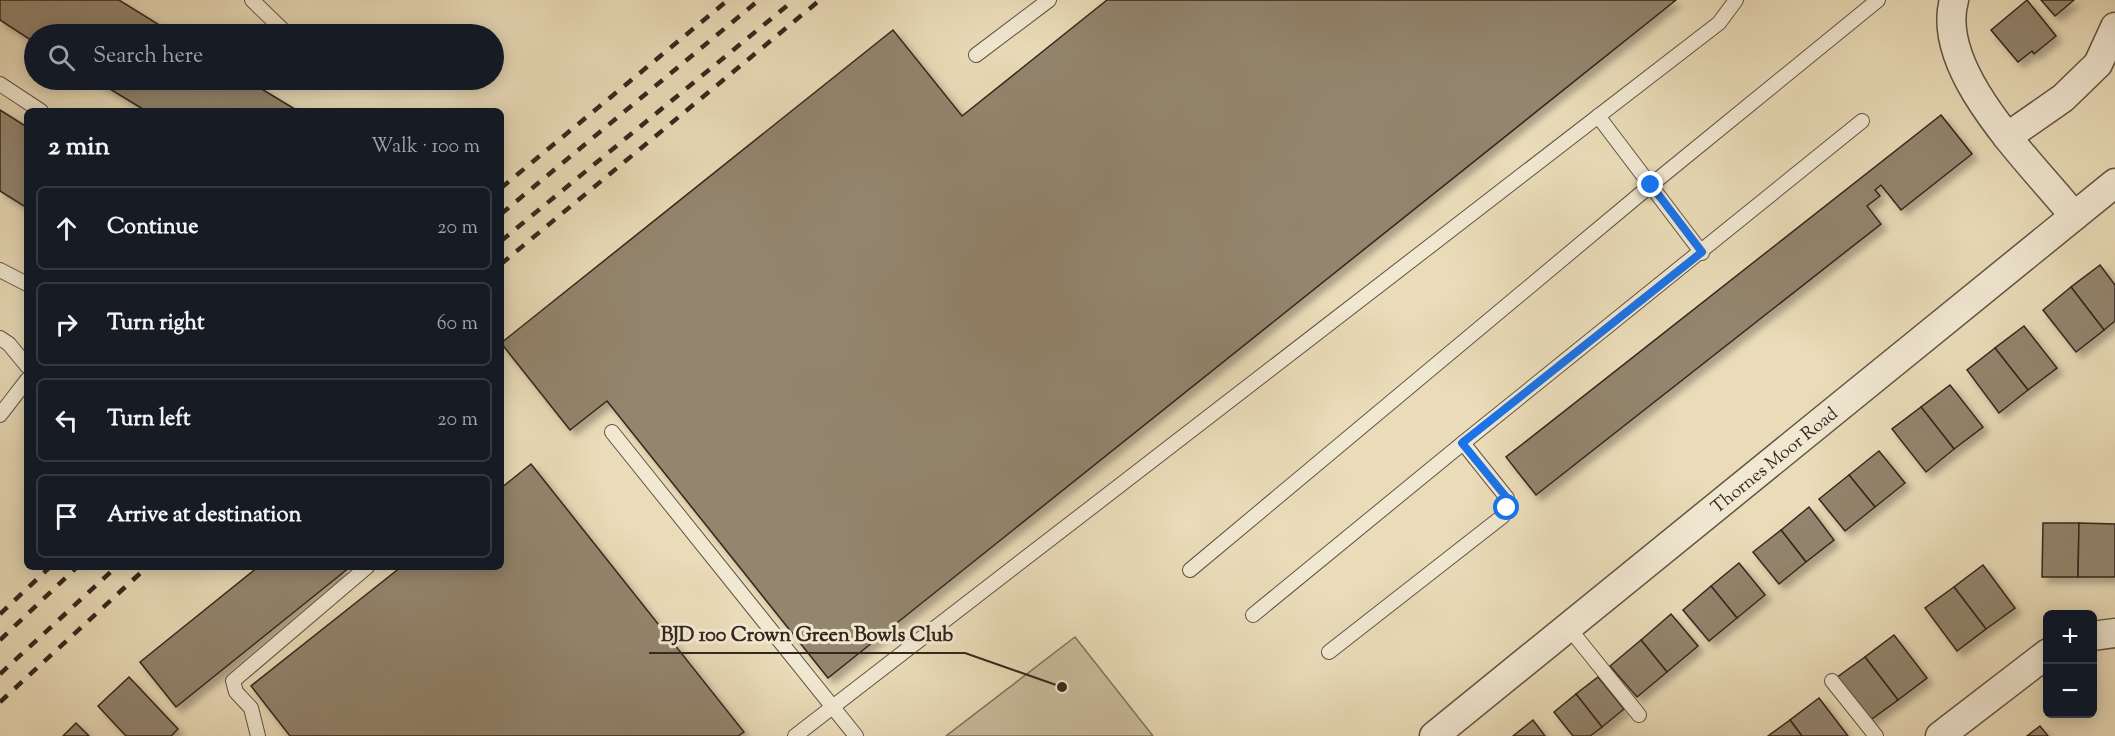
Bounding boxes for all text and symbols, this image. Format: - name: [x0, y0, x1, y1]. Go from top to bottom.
- search box: [24, 24, 504, 90]
- icon: search: [45, 41, 78, 74]
- text: Search here: [93, 41, 203, 73]
- text: 2 min: [48, 129, 110, 166]
- text: Walk · 100 m: [371, 133, 480, 162]
- route end: [1637, 171, 1663, 197]
- icon: ahead: [50, 212, 83, 245]
- text: Continue: [107, 212, 198, 244]
- text: 20 m: [437, 214, 478, 243]
- icon: right: [50, 308, 83, 341]
- text: Turn right: [107, 308, 204, 340]
- text: 60 m: [437, 310, 478, 339]
- street label: Thornes Moor Road: [1706, 402, 1844, 521]
- icon: left: [50, 404, 83, 437]
- text: Turn left: [107, 404, 190, 436]
- text: 20 m: [437, 406, 478, 435]
- route start: [1493, 494, 1519, 520]
- icon: arrive: [50, 500, 83, 533]
- text: Arrive at destination: [107, 500, 302, 532]
- map controls: [2043, 610, 2097, 718]
- button: +: [2043, 610, 2097, 664]
- callout: BJD 100 Crown Green Bowls Club: [649, 615, 965, 653]
- text: BJD 100 Crown Green Bowls Club: [661, 622, 953, 651]
- button: −: [2043, 664, 2097, 718]

